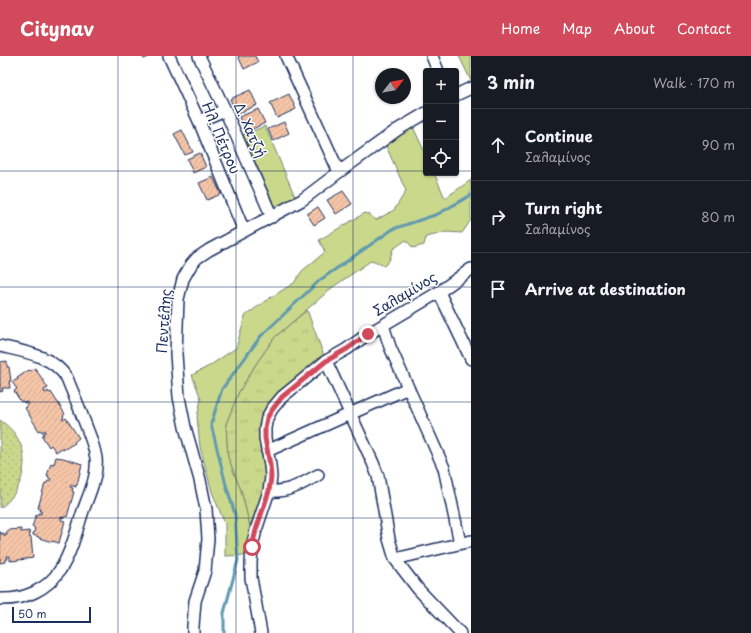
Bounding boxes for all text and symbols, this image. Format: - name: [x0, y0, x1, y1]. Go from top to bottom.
- text: Citynav: [20, 14, 94, 42]
- text: Home: [501, 18, 540, 39]
- text: Map: [562, 18, 592, 39]
- text: About: [614, 18, 655, 39]
- text: Contact: [677, 18, 731, 39]
- north arrow: [375, 68, 411, 104]
- map controls: [423, 68, 459, 176]
- button: +: [423, 68, 459, 104]
- text: 3 min: [487, 69, 535, 95]
- text: Walk · 170 m: [653, 73, 735, 92]
- street label: Ηλ. Πέτρου: [197, 99, 246, 177]
- street label: Δ. Χατζή: [229, 99, 272, 161]
- button: −: [423, 104, 459, 140]
- text: Continue: [525, 124, 593, 147]
- icon: ahead: [487, 134, 509, 156]
- text: 90 m: [702, 135, 735, 154]
- button: locate: [423, 140, 459, 176]
- text: Σαλαμίνος: [525, 147, 591, 166]
- text: Turn right: [525, 196, 602, 219]
- icon: right: [487, 206, 509, 228]
- text: 80 m: [701, 207, 735, 226]
- text: Σαλαμίνος: [525, 219, 591, 238]
- street label: Σαλαμίνος: [369, 266, 440, 321]
- text: Arrive at destination: [525, 277, 686, 300]
- icon: arrive: [487, 278, 509, 300]
- street label: Πεντέλης: [151, 288, 176, 354]
- route end: [359, 325, 377, 343]
- route start: [243, 538, 261, 556]
- scale bar: [12, 605, 91, 624]
- text: 50 m: [18, 605, 47, 622]

